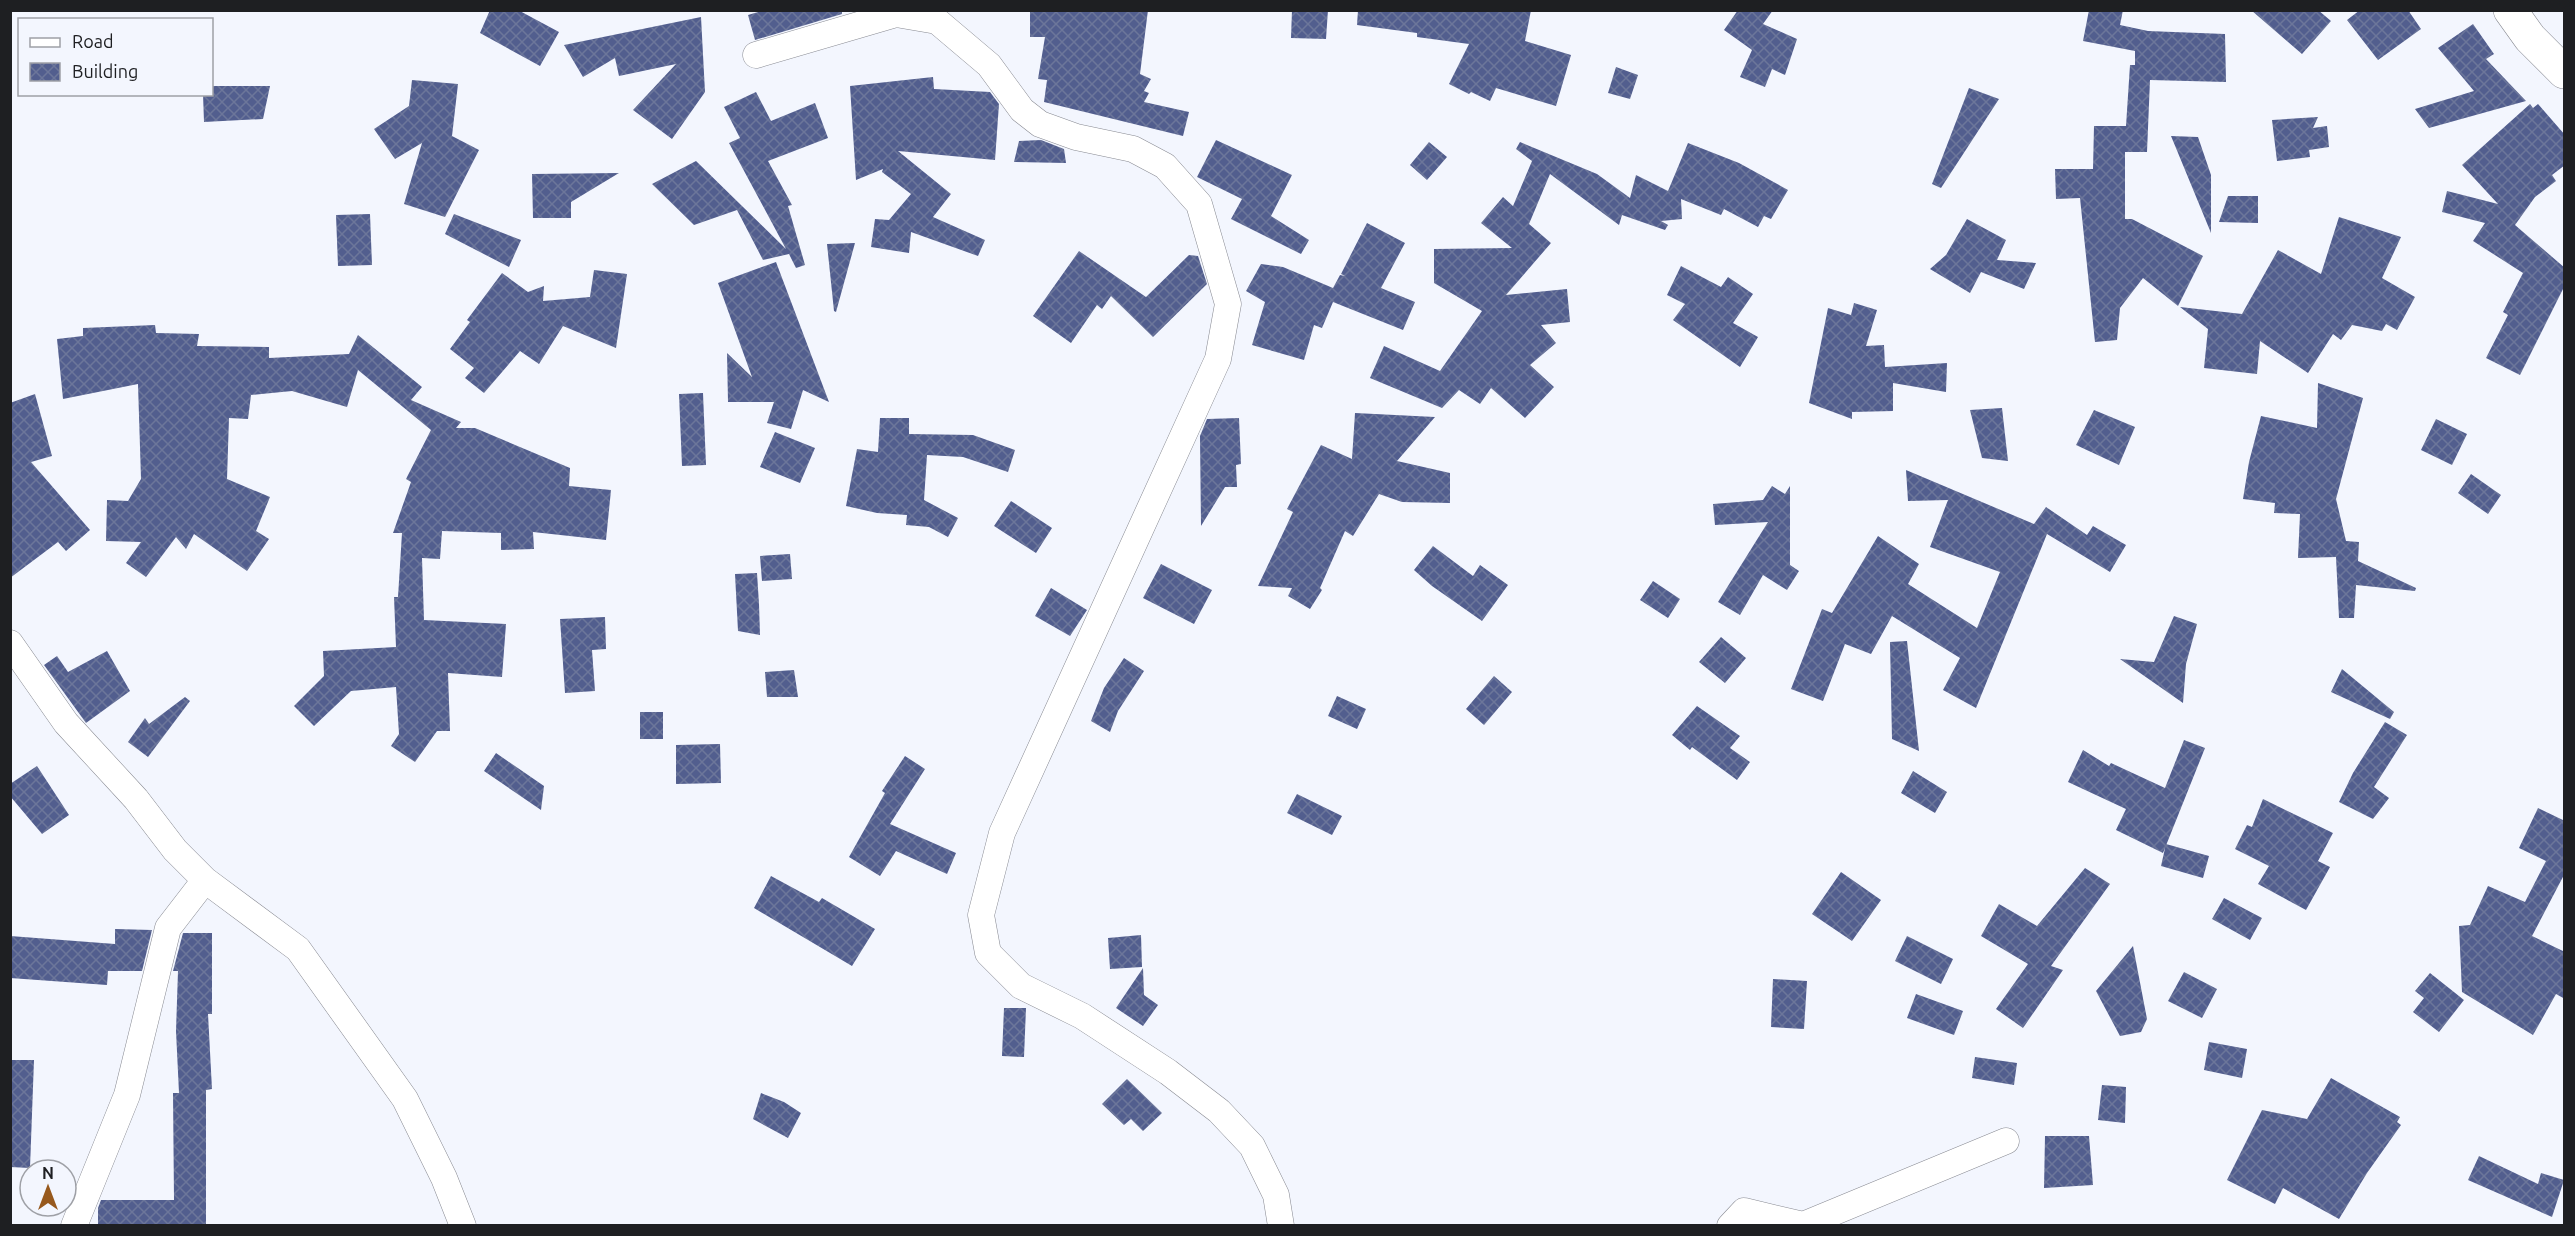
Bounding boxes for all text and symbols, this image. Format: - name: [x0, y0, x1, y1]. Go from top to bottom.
- legend: [18, 18, 213, 96]
- text: Road: [72, 31, 114, 51]
- text: Building: [72, 61, 138, 81]
- north arrow: [18, 1158, 78, 1218]
- text: N: [42, 1164, 54, 1182]

